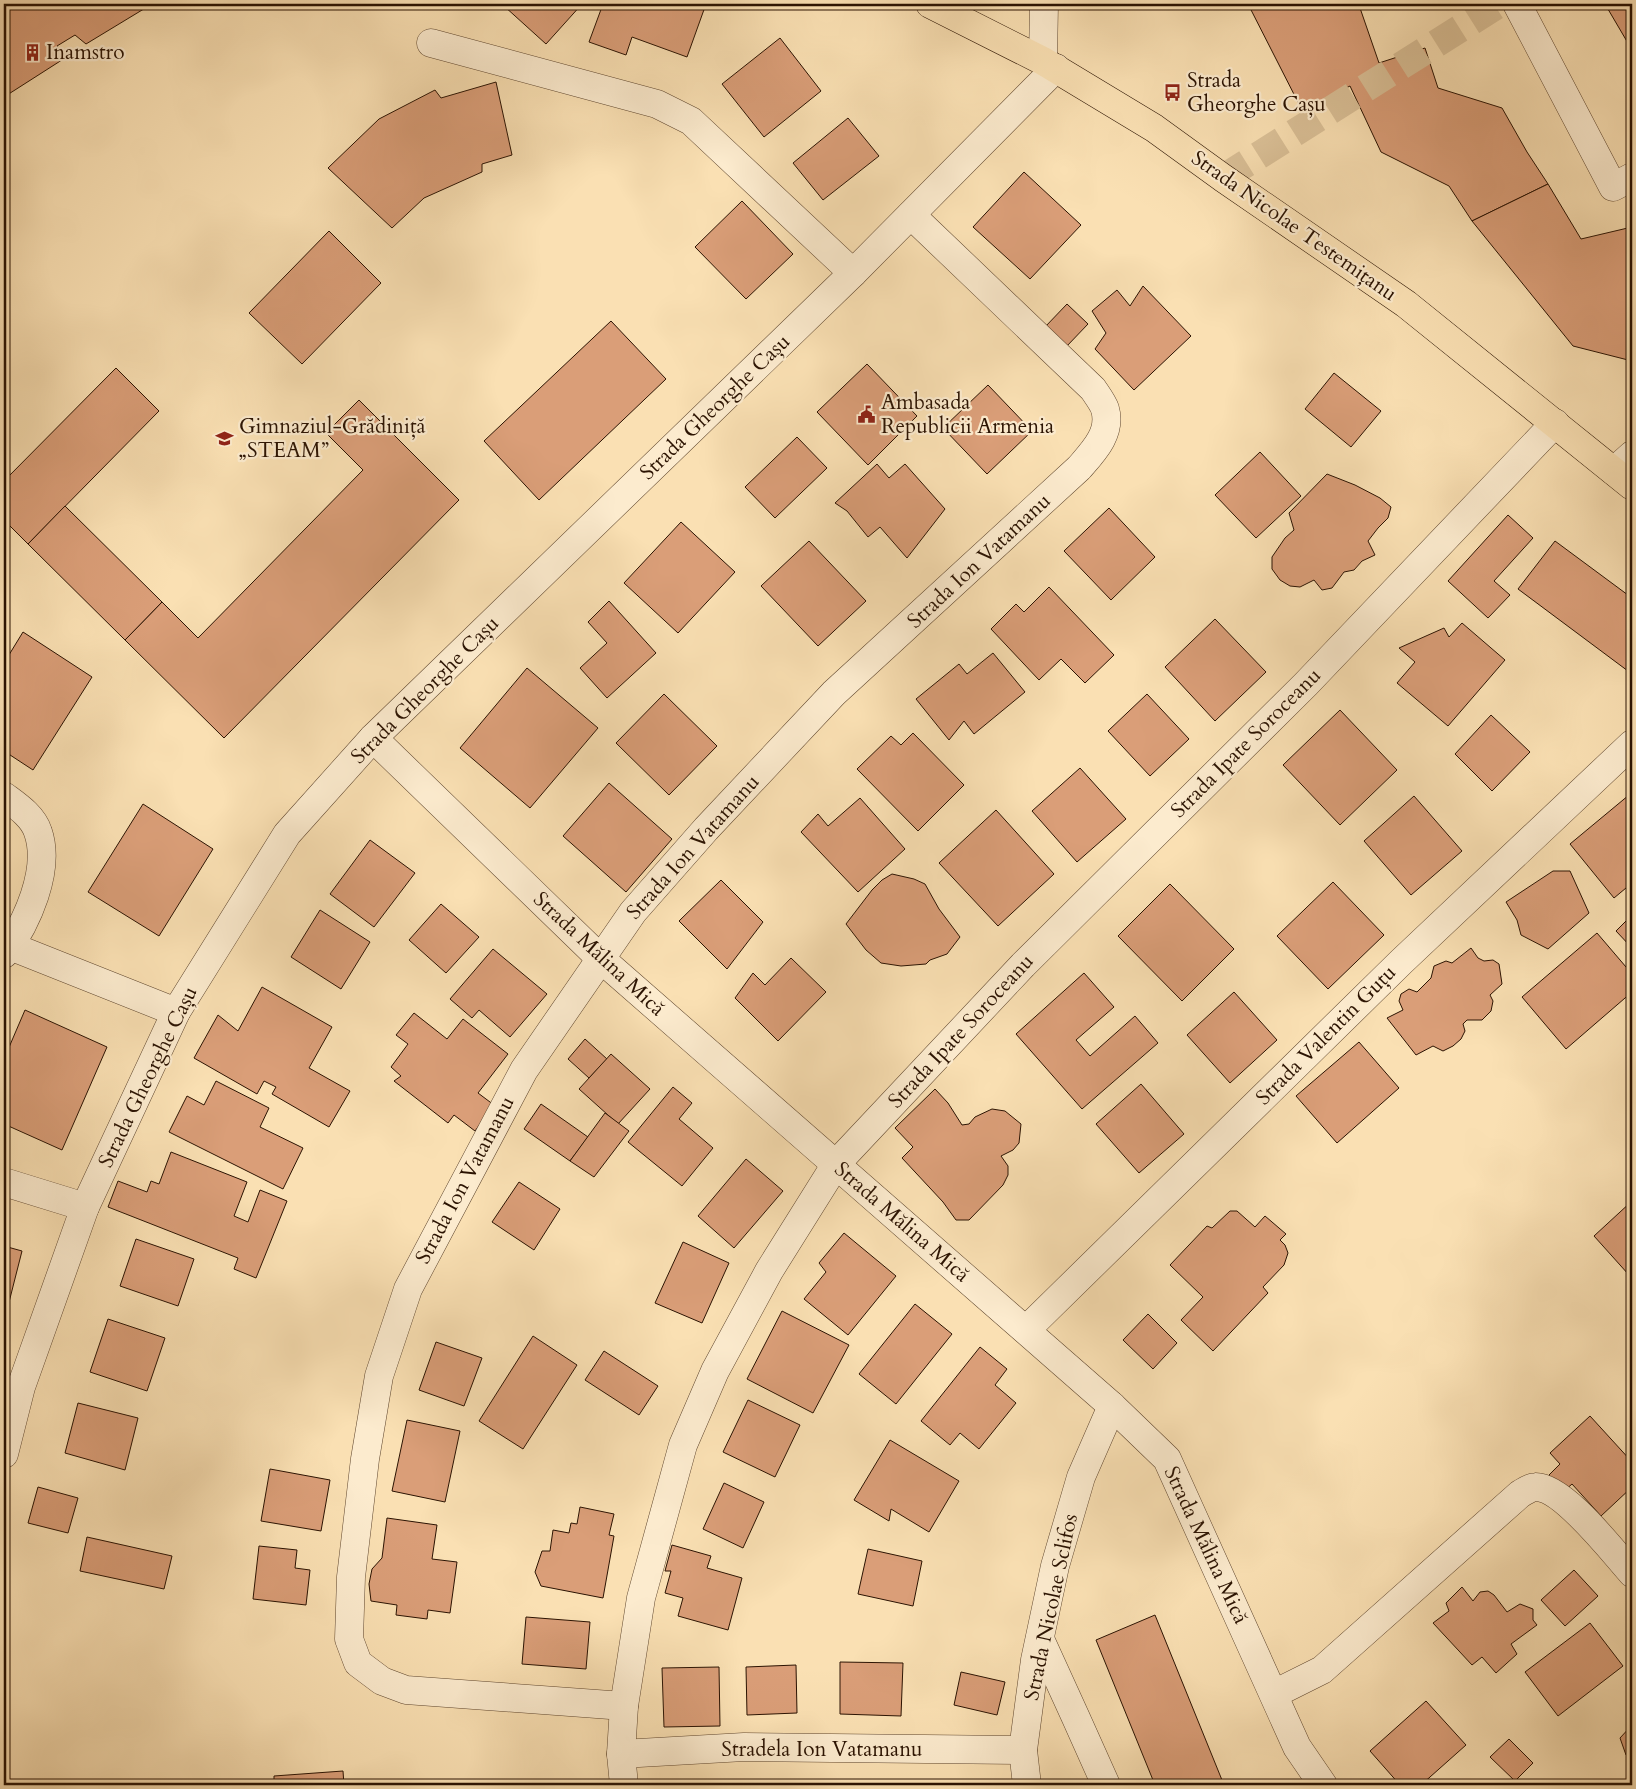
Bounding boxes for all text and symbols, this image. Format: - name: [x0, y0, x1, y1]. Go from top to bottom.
- place label: Inamstro: [46, 38, 125, 67]
- building icon: Inamstro: [22, 42, 42, 62]
- place label: Strada Gheorghe Cașu: [1187, 66, 1326, 119]
- bus stop icon: Strada Gheorghe Cașu: [1163, 82, 1183, 102]
- street label: Strada Nicolae Testemițanu: [1185, 144, 1403, 308]
- street label: Strada Gheorghe Cașu: [633, 328, 797, 486]
- place label: Ambasada Republicii Armenia: [881, 388, 1054, 441]
- public building icon: Ambasada Republicii Armenia: [857, 404, 877, 424]
- place label: Gimnaziul-Grădiniță „STEAM”: [239, 412, 426, 465]
- school or university icon: Gimnaziul-Grădiniță „STEAM”: [215, 428, 235, 448]
- street label: Strada Ion Vatamanu: [901, 487, 1057, 635]
- street label: Strada Gheorghe Cașu: [345, 610, 505, 770]
- street label: Strada Ipate Soroceanu: [1164, 661, 1328, 825]
- street label: Strada Ion Vatamanu: [620, 768, 766, 926]
- street label: Strada Mălina Mică: [527, 885, 671, 1023]
- street label: Strada Ipate Soroceanu: [882, 947, 1040, 1115]
- street label: Strada Valentin Guțu: [1249, 958, 1403, 1112]
- street label: Strada Gheorghe Cașu: [91, 981, 205, 1173]
- street label: Strada Ion Vatamanu: [408, 1091, 522, 1269]
- street label: Strada Mălina Mică: [828, 1155, 976, 1289]
- street label: Strada Mălina Mică: [1157, 1462, 1255, 1628]
- street label: Strada Nicolae Sclifos: [1017, 1511, 1085, 1703]
- street label: Stradela Ion Vatamanu: [721, 1735, 923, 1764]

